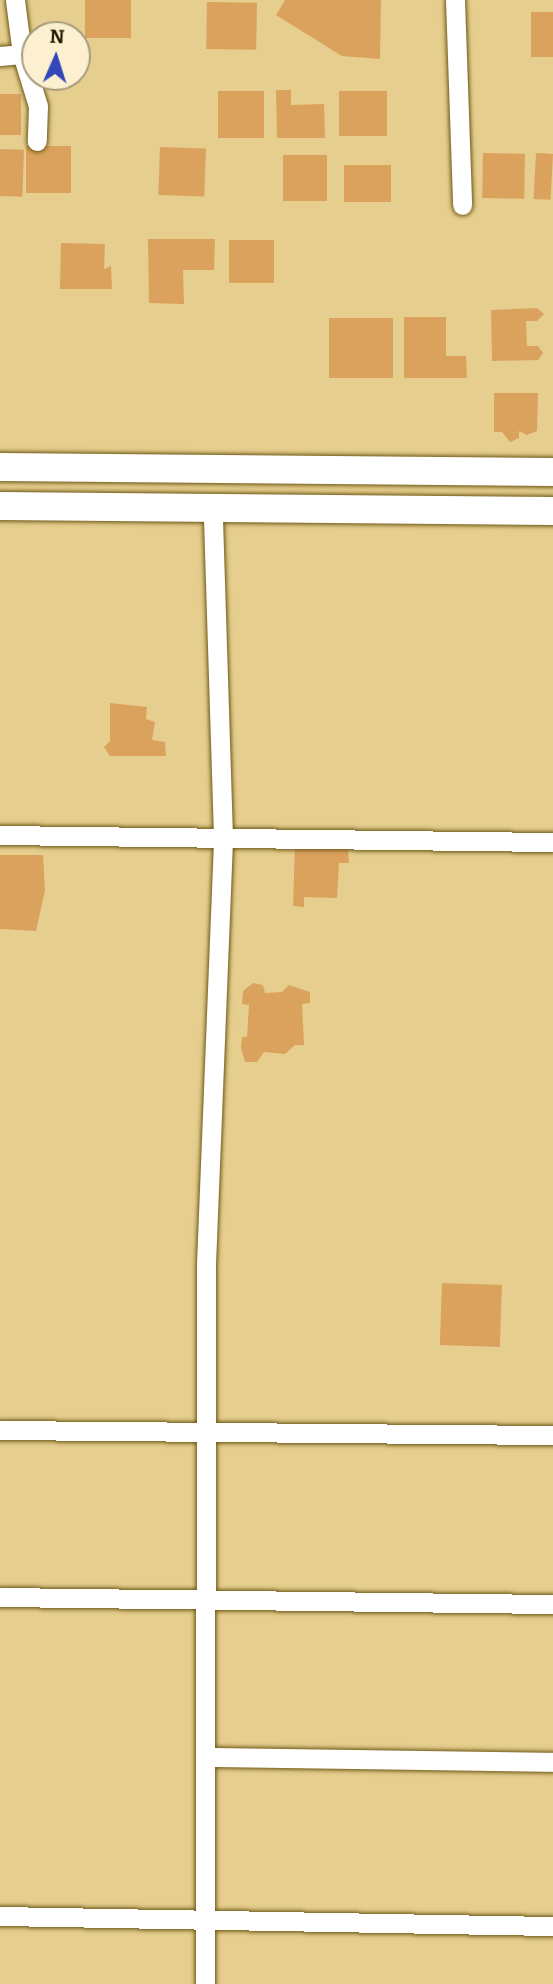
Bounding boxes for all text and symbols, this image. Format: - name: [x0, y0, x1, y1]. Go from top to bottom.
- north arrow: [21, 21, 91, 91]
- text: N: [49, 25, 65, 48]

